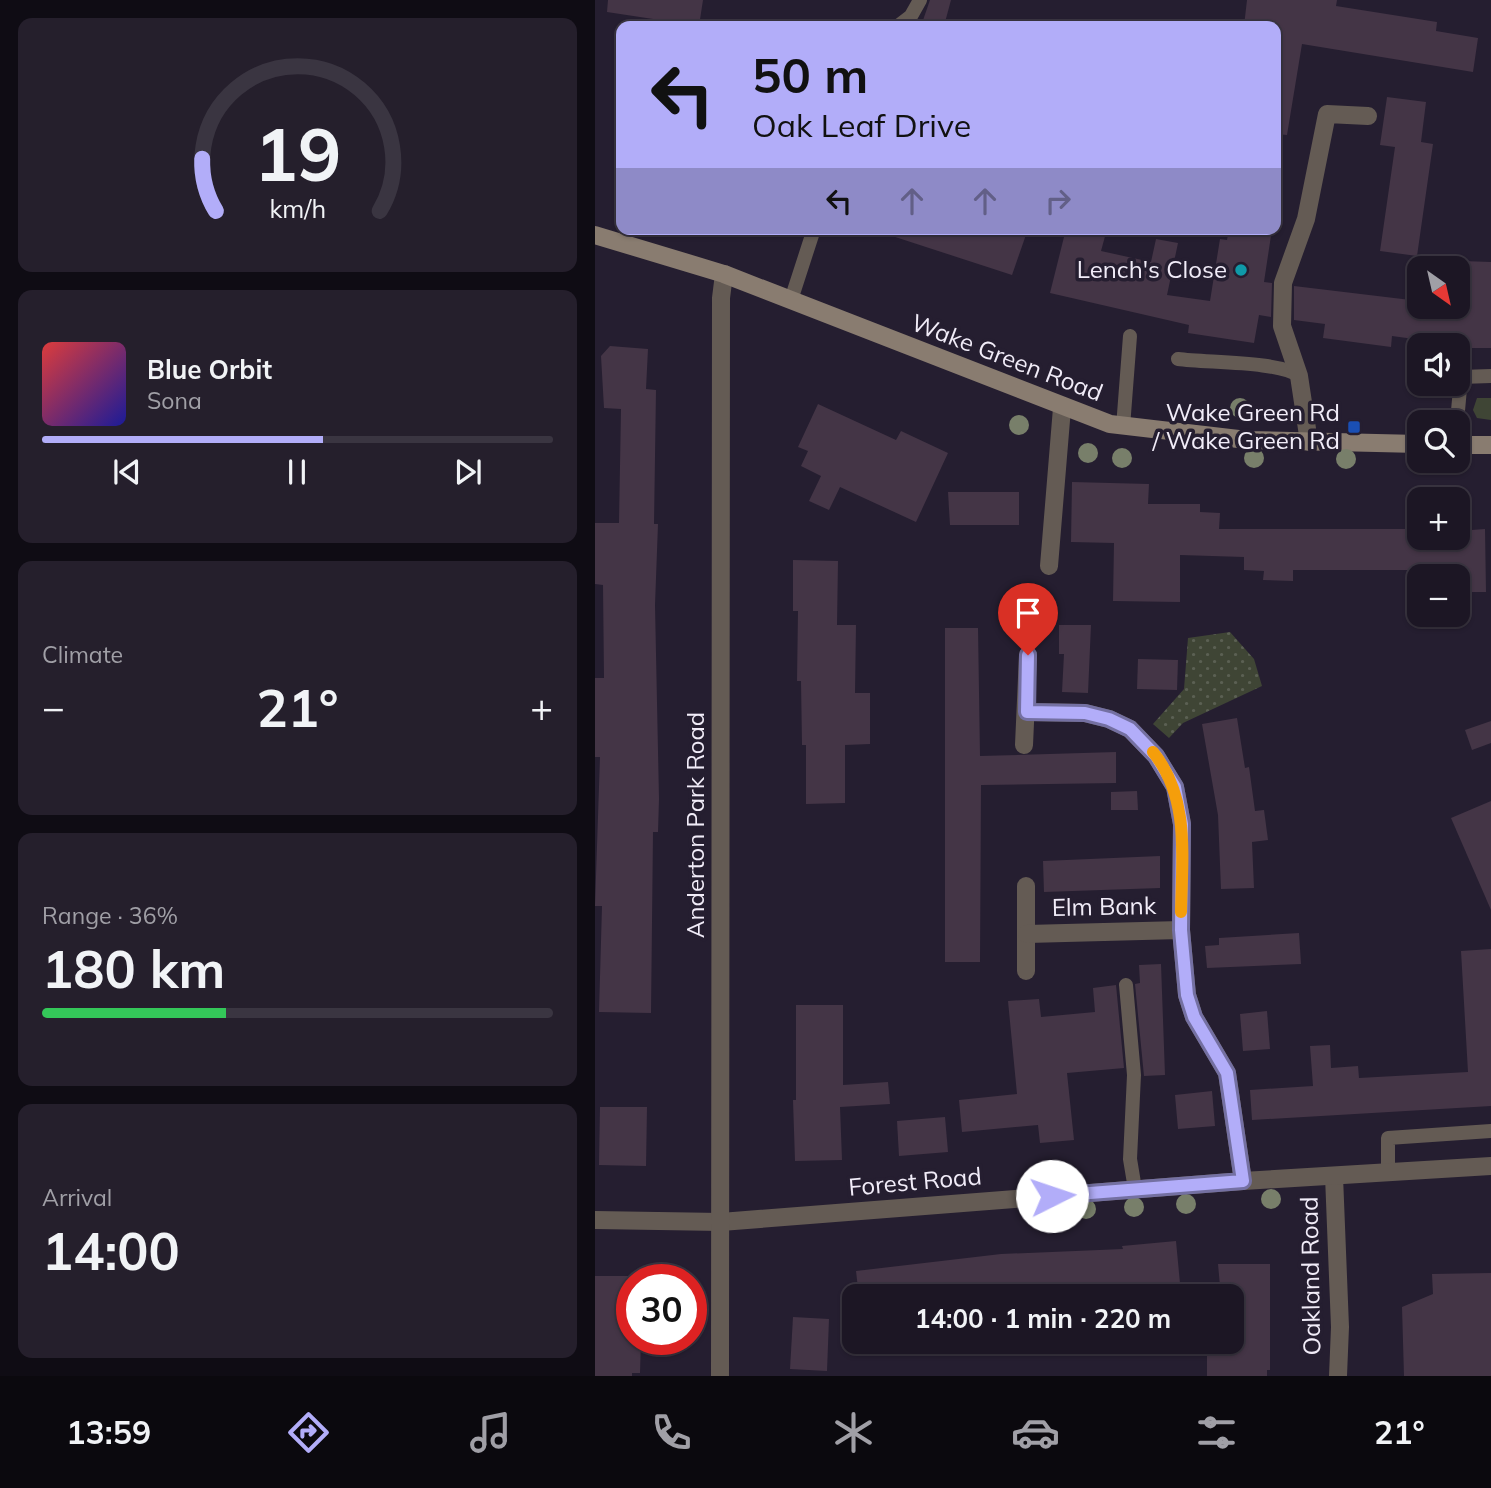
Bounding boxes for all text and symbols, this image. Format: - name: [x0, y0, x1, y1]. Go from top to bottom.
- text: 50 m: [752, 44, 868, 105]
- icon: left: [637, 49, 728, 140]
- text: Oak Leaf Drive: [752, 105, 971, 145]
- text: 19: [254, 108, 341, 199]
- icon: left: [820, 182, 858, 220]
- icon: ahead: [893, 182, 931, 220]
- icon: ahead: [966, 182, 1004, 220]
- icon: right: [1039, 182, 1077, 220]
- text: km/h: [269, 193, 326, 224]
- place label: Lench's Close: [1077, 254, 1227, 284]
- north arrow: [1407, 256, 1470, 318]
- map controls: [1407, 256, 1470, 627]
- marker: Lench's Close: [1233, 262, 1249, 278]
- street label: Wake Green Road: [907, 307, 1107, 407]
- button: sound: [1407, 333, 1470, 396]
- text: Blue Orbit: [147, 353, 272, 386]
- text: Sona: [147, 386, 202, 415]
- place label: Wake Green Rd / Wake Green Rd: [1152, 397, 1340, 455]
- button: search: [1407, 410, 1470, 473]
- marker: Wake Green Rd / Wake Green Rd: [1346, 419, 1362, 435]
- icon: previous: [108, 453, 146, 491]
- icon: pause: [278, 453, 316, 491]
- icon: next: [449, 453, 487, 491]
- button: +: [1407, 487, 1470, 550]
- button: −: [1407, 564, 1470, 627]
- pin: [998, 583, 1058, 655]
- icon: arrive: [1009, 594, 1047, 632]
- text: Climate: [42, 640, 123, 669]
- text: 21°: [256, 675, 339, 740]
- text: −: [42, 683, 65, 731]
- text: +: [530, 683, 553, 731]
- street label: Anderton Park Road: [680, 712, 710, 938]
- street label: Elm Bank: [1052, 890, 1157, 922]
- text: Range · 36%: [42, 901, 178, 930]
- text: 180 km: [42, 936, 225, 1001]
- position arrow: [1015, 1159, 1089, 1233]
- street label: Forest Road: [847, 1160, 983, 1202]
- text: Arrival: [42, 1183, 112, 1212]
- street label: Oakland Road: [1294, 1196, 1326, 1356]
- text: 14:00: [42, 1218, 180, 1283]
- speed limit sign: 30: [616, 1264, 707, 1355]
- text: 14:00 · 1 min · 220 m: [915, 1302, 1171, 1335]
- icon: directions: [284, 1408, 333, 1457]
- icon: music: [466, 1408, 515, 1457]
- icon: phone: [647, 1408, 696, 1457]
- icon: climate: [829, 1408, 878, 1457]
- icon: car: [1011, 1408, 1060, 1457]
- icon: filters: [1192, 1408, 1241, 1457]
- text: 13:59: [66, 1412, 151, 1452]
- text: 21°: [1374, 1412, 1425, 1452]

